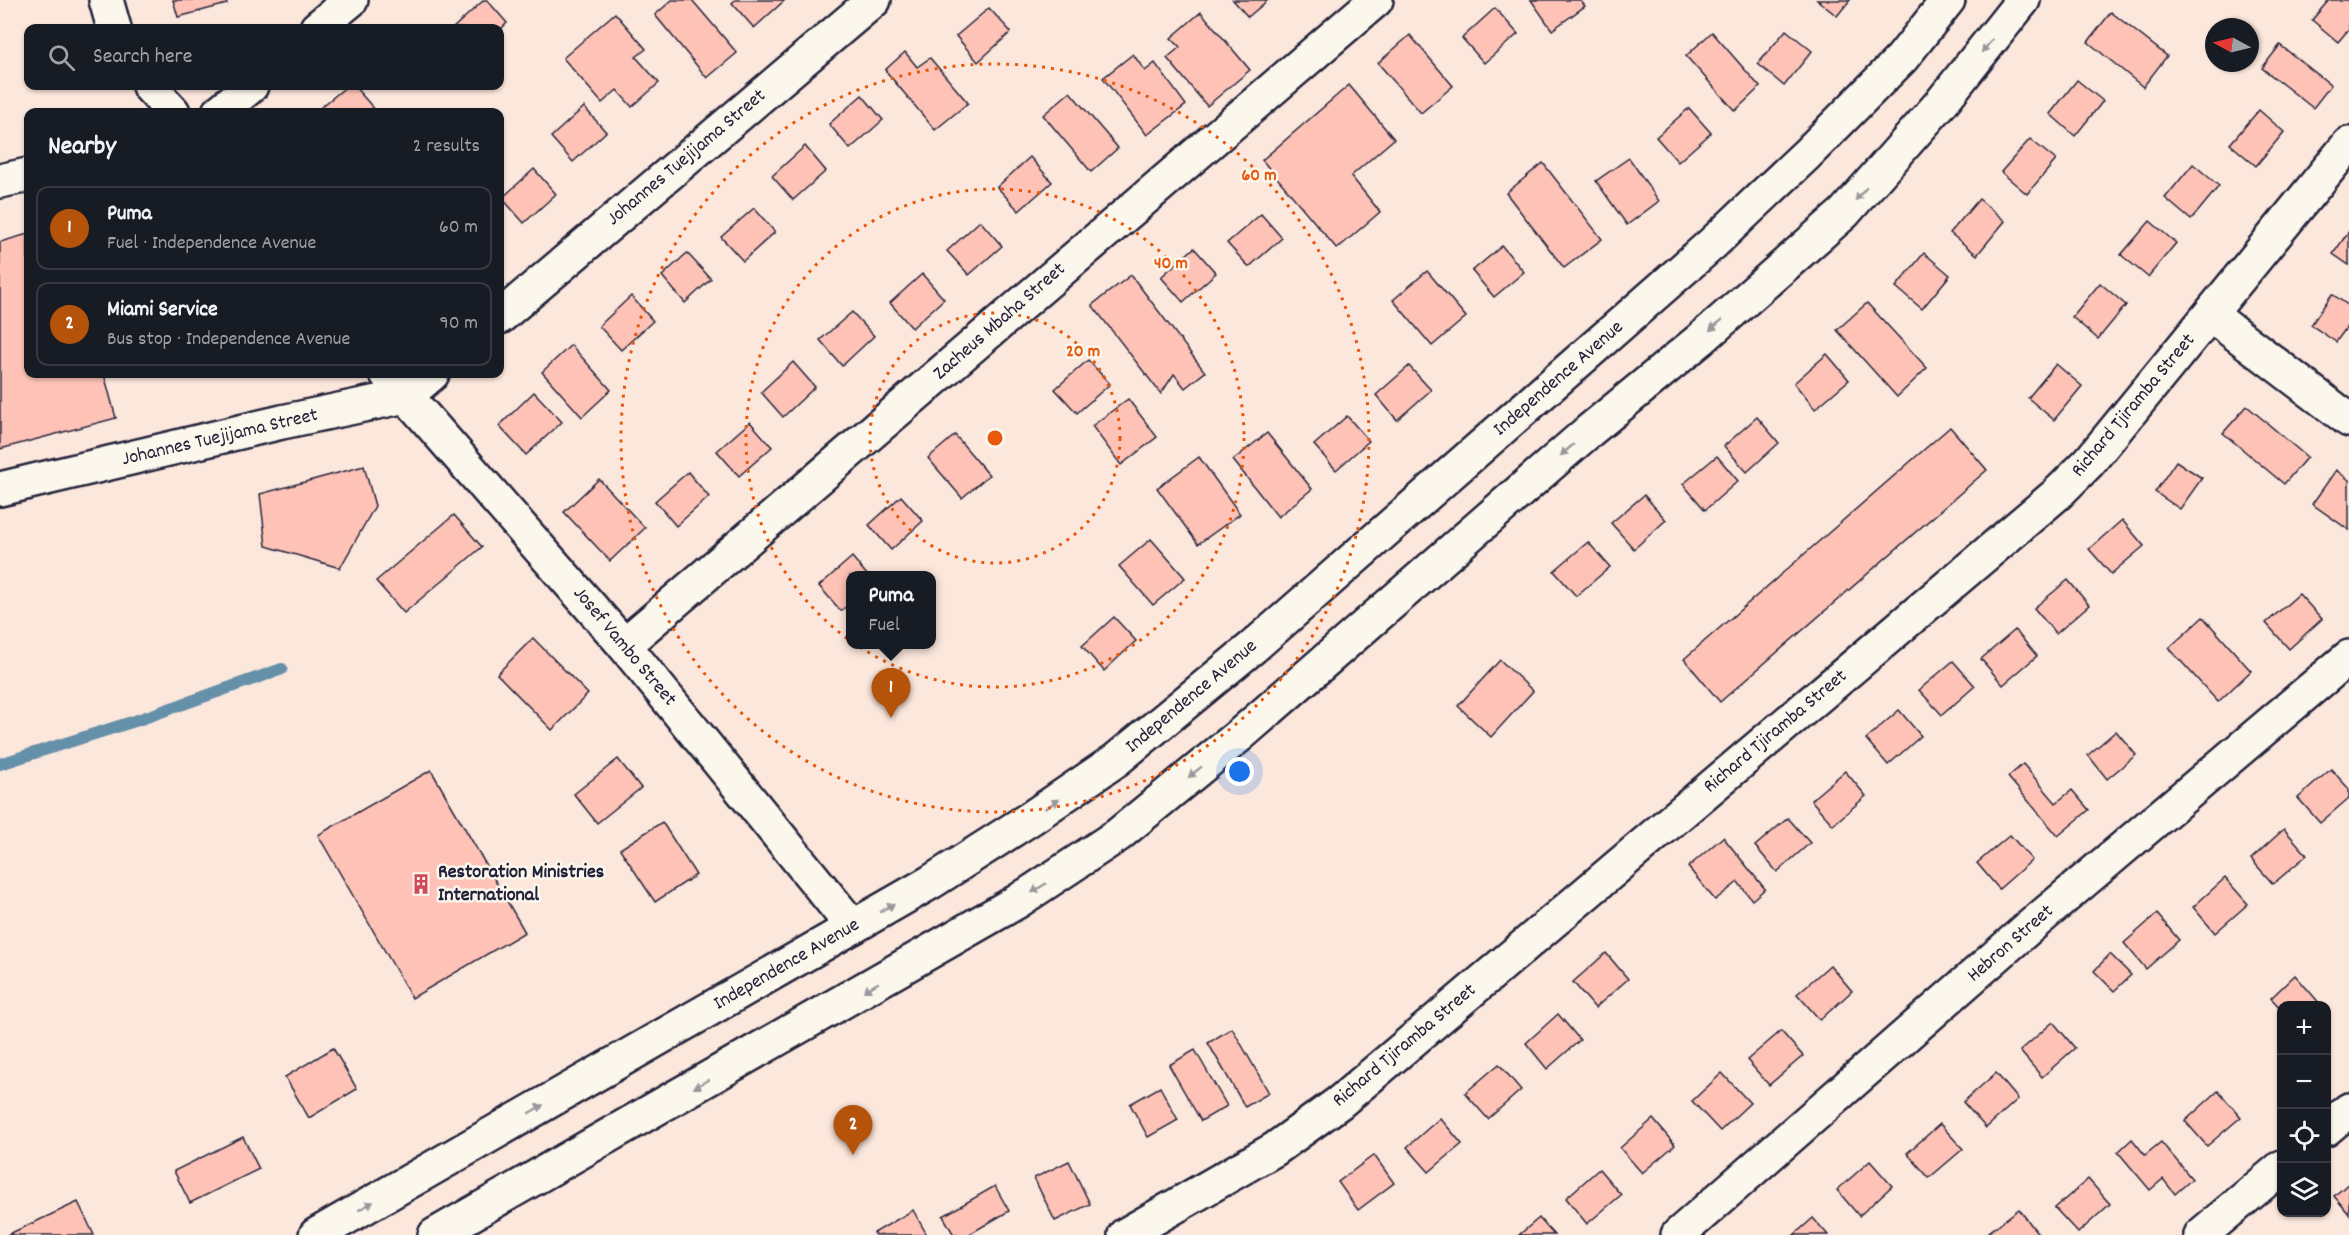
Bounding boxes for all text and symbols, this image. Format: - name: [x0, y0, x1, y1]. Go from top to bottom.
- north arrow: [2205, 18, 2259, 72]
- search box: [24, 24, 504, 90]
- one-way arrow: [1981, 38, 1993, 53]
- icon: search: [45, 41, 78, 74]
- text: Search here: [93, 42, 192, 73]
- street label: Johannes Tuejijama Street: [601, 83, 773, 233]
- text: Nearby: [48, 129, 116, 166]
- text: 2 results: [413, 133, 480, 161]
- text: 60 m: [1241, 164, 1277, 189]
- one-way arrow: [1854, 186, 1867, 202]
- text: Puma: [107, 199, 152, 230]
- text: 1: [67, 214, 72, 242]
- text: 60 m: [439, 214, 478, 242]
- text: Fuel · Independence Avenue: [107, 230, 316, 258]
- text: 40 m: [1154, 252, 1188, 277]
- street label: Zacheus Mbaha Street: [928, 257, 1072, 387]
- text: Miami Service: [107, 295, 218, 326]
- text: 2: [65, 310, 74, 338]
- text: 90 m: [440, 310, 478, 338]
- street label: Independence Avenue: [1488, 314, 1630, 444]
- one-way arrow: [1709, 318, 1724, 332]
- text: Bus stop · Independence Avenue: [107, 326, 350, 354]
- street label: Richard Tjiramba Street: [2065, 328, 2203, 484]
- text: 20 m: [1066, 340, 1100, 365]
- street label: Johannes Tuejijama Street: [119, 402, 321, 474]
- centre of rings: [985, 428, 1005, 448]
- one-way arrow: [1560, 443, 1575, 456]
- popup: [846, 571, 936, 649]
- street label: Josef Vambo Street: [566, 581, 682, 713]
- text: Puma: [869, 581, 913, 612]
- text: Fuel: [869, 612, 900, 640]
- street label: Independence Avenue: [1120, 633, 1264, 761]
- street label: Richard Tjiramba Street: [1698, 663, 1854, 801]
- pin: 1: [872, 668, 910, 718]
- your location: [1225, 757, 1254, 786]
- one-way arrow: [1187, 765, 1203, 778]
- one-way arrow: [1044, 799, 1060, 810]
- place label: Restoration Ministries International: [438, 859, 604, 910]
- building icon: Restoration Ministries International: [409, 872, 433, 896]
- one-way arrow: [1031, 882, 1047, 894]
- street label: Hebron Street: [1962, 899, 2060, 989]
- one-way arrow: [879, 902, 895, 913]
- street label: Independence Avenue: [709, 912, 865, 1018]
- street label: Richard Tjiramba Street: [1327, 977, 1483, 1115]
- one-way arrow: [862, 981, 879, 991]
- map controls: [2277, 1001, 2331, 1217]
- button: +: [2277, 1001, 2331, 1055]
- button: −: [2277, 1055, 2331, 1109]
- one-way arrow: [693, 1078, 709, 1089]
- one-way arrow: [527, 1104, 544, 1114]
- pin: 2: [834, 1106, 872, 1155]
- button: locate: [2277, 1109, 2331, 1163]
- button: layers: [2277, 1163, 2331, 1217]
- one-way arrow: [358, 1201, 375, 1211]

